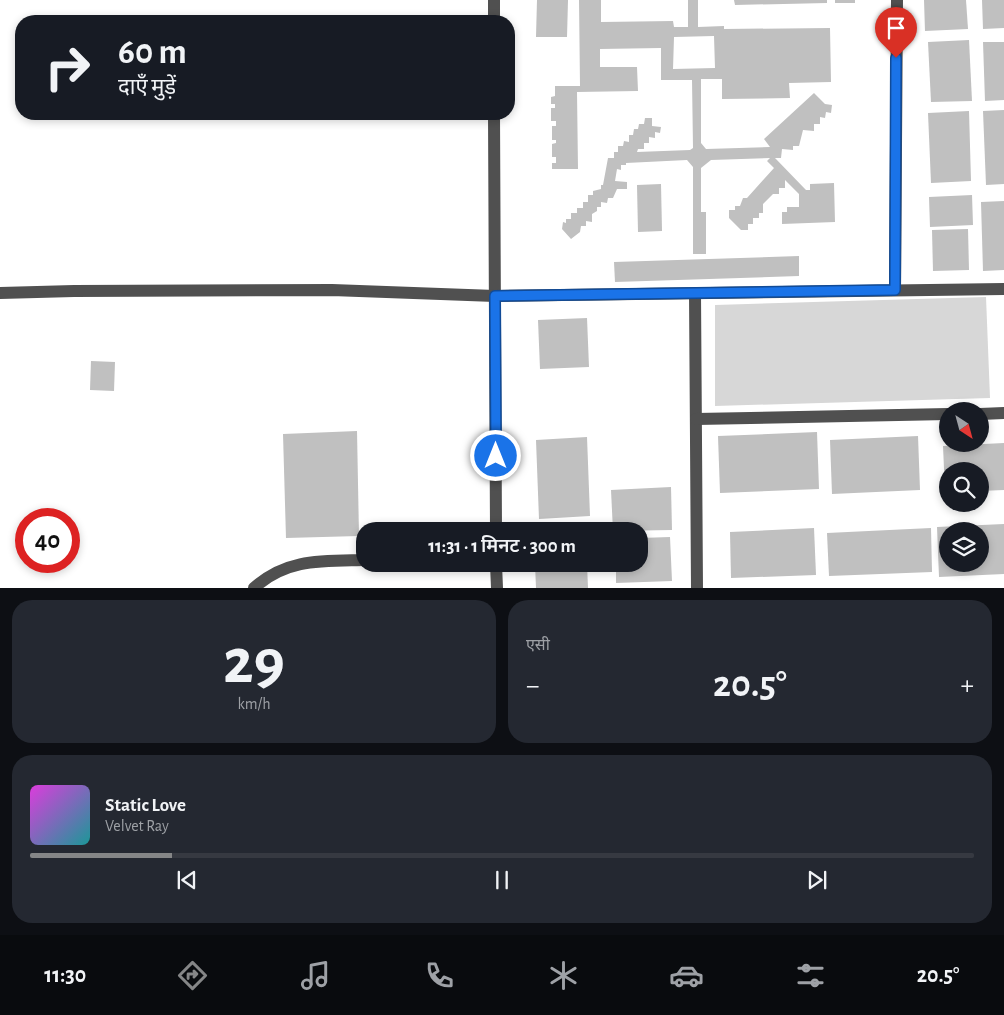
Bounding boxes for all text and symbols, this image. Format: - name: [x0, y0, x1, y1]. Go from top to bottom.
- pin: [875, 7, 917, 58]
- icon: arrive: [882, 14, 910, 42]
- icon: right: [35, 35, 100, 100]
- text: 60 m: [118, 35, 187, 70]
- text: दाएँ मुड़ें: [118, 76, 176, 98]
- north arrow: [939, 402, 989, 452]
- map controls: [939, 402, 989, 572]
- position arrow: [469, 429, 521, 481]
- button: search: [939, 462, 989, 512]
- speed limit sign: 40: [15, 508, 80, 573]
- button: layers: [939, 522, 989, 572]
- text: 11:31 · 1 मिनट · 300 m: [428, 537, 576, 556]
- text: 29: [223, 630, 285, 695]
- text: एसी: [526, 637, 550, 653]
- text: 20.5°: [713, 666, 787, 704]
- text: −: [526, 672, 539, 700]
- text: +: [961, 672, 974, 700]
- text: km/h: [237, 696, 271, 712]
- text: Static Love: [105, 796, 186, 815]
- text: Velvet Ray: [105, 818, 169, 834]
- icon: previous: [173, 866, 201, 894]
- icon: pause: [488, 866, 516, 894]
- icon: next: [803, 866, 831, 894]
- icon: directions: [175, 958, 210, 993]
- icon: music: [298, 958, 333, 993]
- icon: phone: [422, 958, 457, 993]
- icon: climate: [546, 958, 581, 993]
- icon: car: [669, 958, 704, 993]
- icon: filters: [793, 958, 828, 993]
- text: 11:30: [44, 964, 86, 986]
- text: 20.5°: [917, 964, 960, 986]

